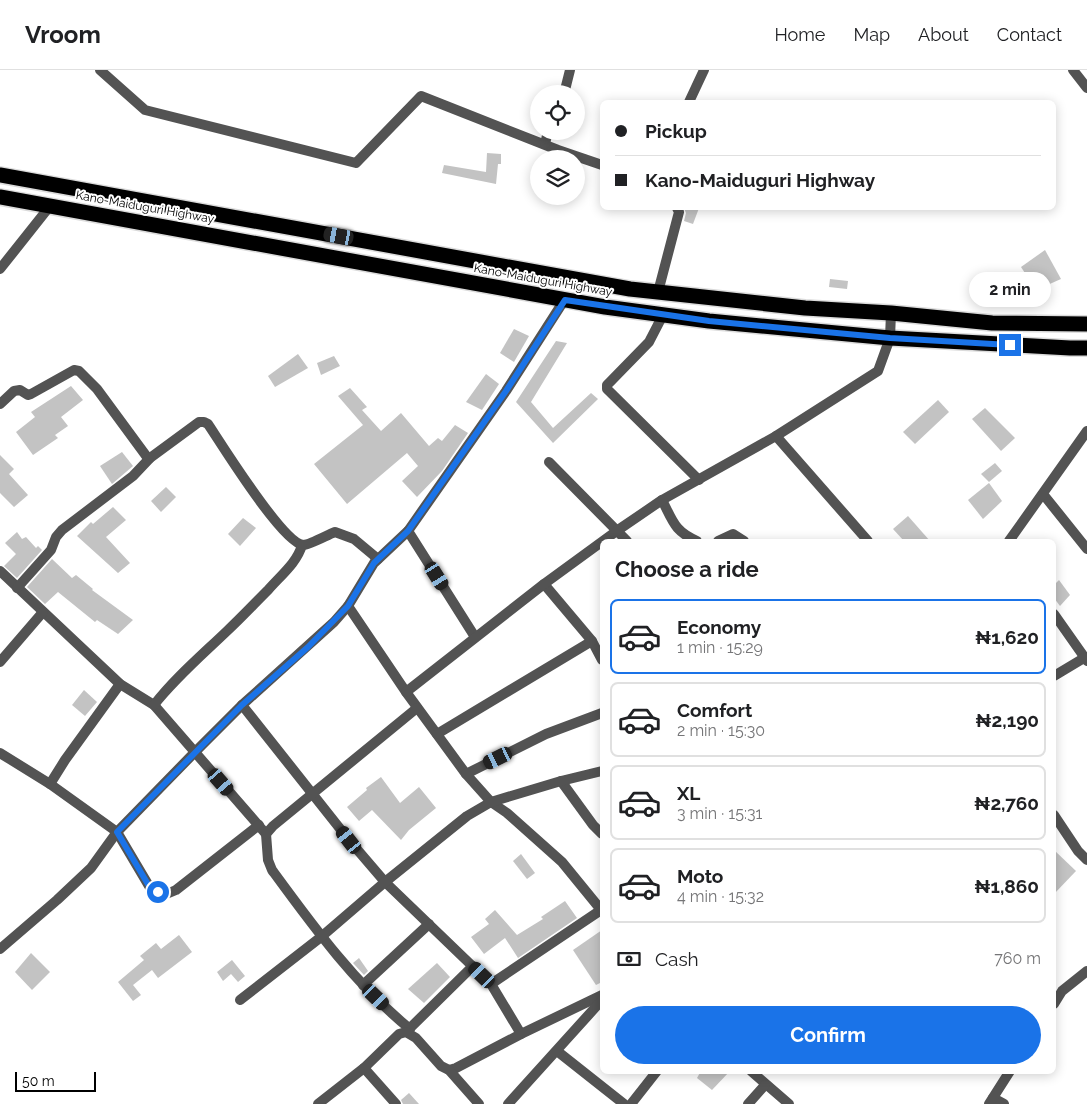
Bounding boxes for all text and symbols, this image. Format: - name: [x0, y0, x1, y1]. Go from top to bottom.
- text: Vroom: [25, 20, 101, 49]
- text: Home: [774, 24, 825, 45]
- text: Map: [853, 24, 890, 45]
- text: About: [918, 24, 969, 45]
- text: Contact: [997, 24, 1062, 45]
- map controls: [530, 85, 585, 205]
- button: locate: [530, 85, 585, 140]
- text: Pickup: [645, 120, 707, 142]
- button: layers: [530, 150, 585, 205]
- text: Kano-Maiduguri Highway: [645, 169, 875, 191]
- street label: Kano-Maiduguri Highway: [75, 188, 216, 226]
- car: [322, 226, 355, 246]
- street label: Kano-Maiduguri Highway: [473, 261, 614, 299]
- callout: 2 min: [969, 272, 1051, 308]
- text: 2 min: [989, 280, 1031, 299]
- route end: [999, 334, 1021, 356]
- text: Choose a ride: [615, 556, 759, 582]
- car: [422, 559, 451, 593]
- icon: car: [617, 614, 662, 659]
- text: Economy: [677, 616, 761, 638]
- text: ₦1,620: [975, 626, 1039, 648]
- text: 1 min · 15:29: [677, 638, 763, 657]
- icon: car: [617, 697, 662, 742]
- text: Comfort: [677, 699, 752, 721]
- text: ₦2,190: [975, 709, 1039, 731]
- text: 2 min · 15:30: [677, 721, 765, 740]
- car: [481, 745, 514, 771]
- car: [205, 766, 236, 798]
- icon: car: [617, 780, 662, 825]
- text: XL: [677, 782, 700, 804]
- text: ₦2,760: [974, 792, 1039, 814]
- text: 3 min · 15:31: [677, 804, 762, 823]
- car: [333, 824, 364, 856]
- icon: car: [617, 863, 662, 908]
- text: Moto: [677, 865, 723, 887]
- text: ₦1,860: [974, 875, 1039, 897]
- route start: [147, 881, 169, 903]
- text: 4 min · 15:32: [677, 887, 764, 906]
- icon: cash: [615, 945, 643, 973]
- text: Cash: [655, 948, 699, 970]
- text: 760 m: [994, 949, 1041, 968]
- car: [465, 959, 498, 991]
- car: [359, 981, 392, 1013]
- button: Confirm: [615, 1006, 1041, 1064]
- scale bar: [15, 1069, 96, 1092]
- text: 50 m: [22, 1073, 55, 1089]

